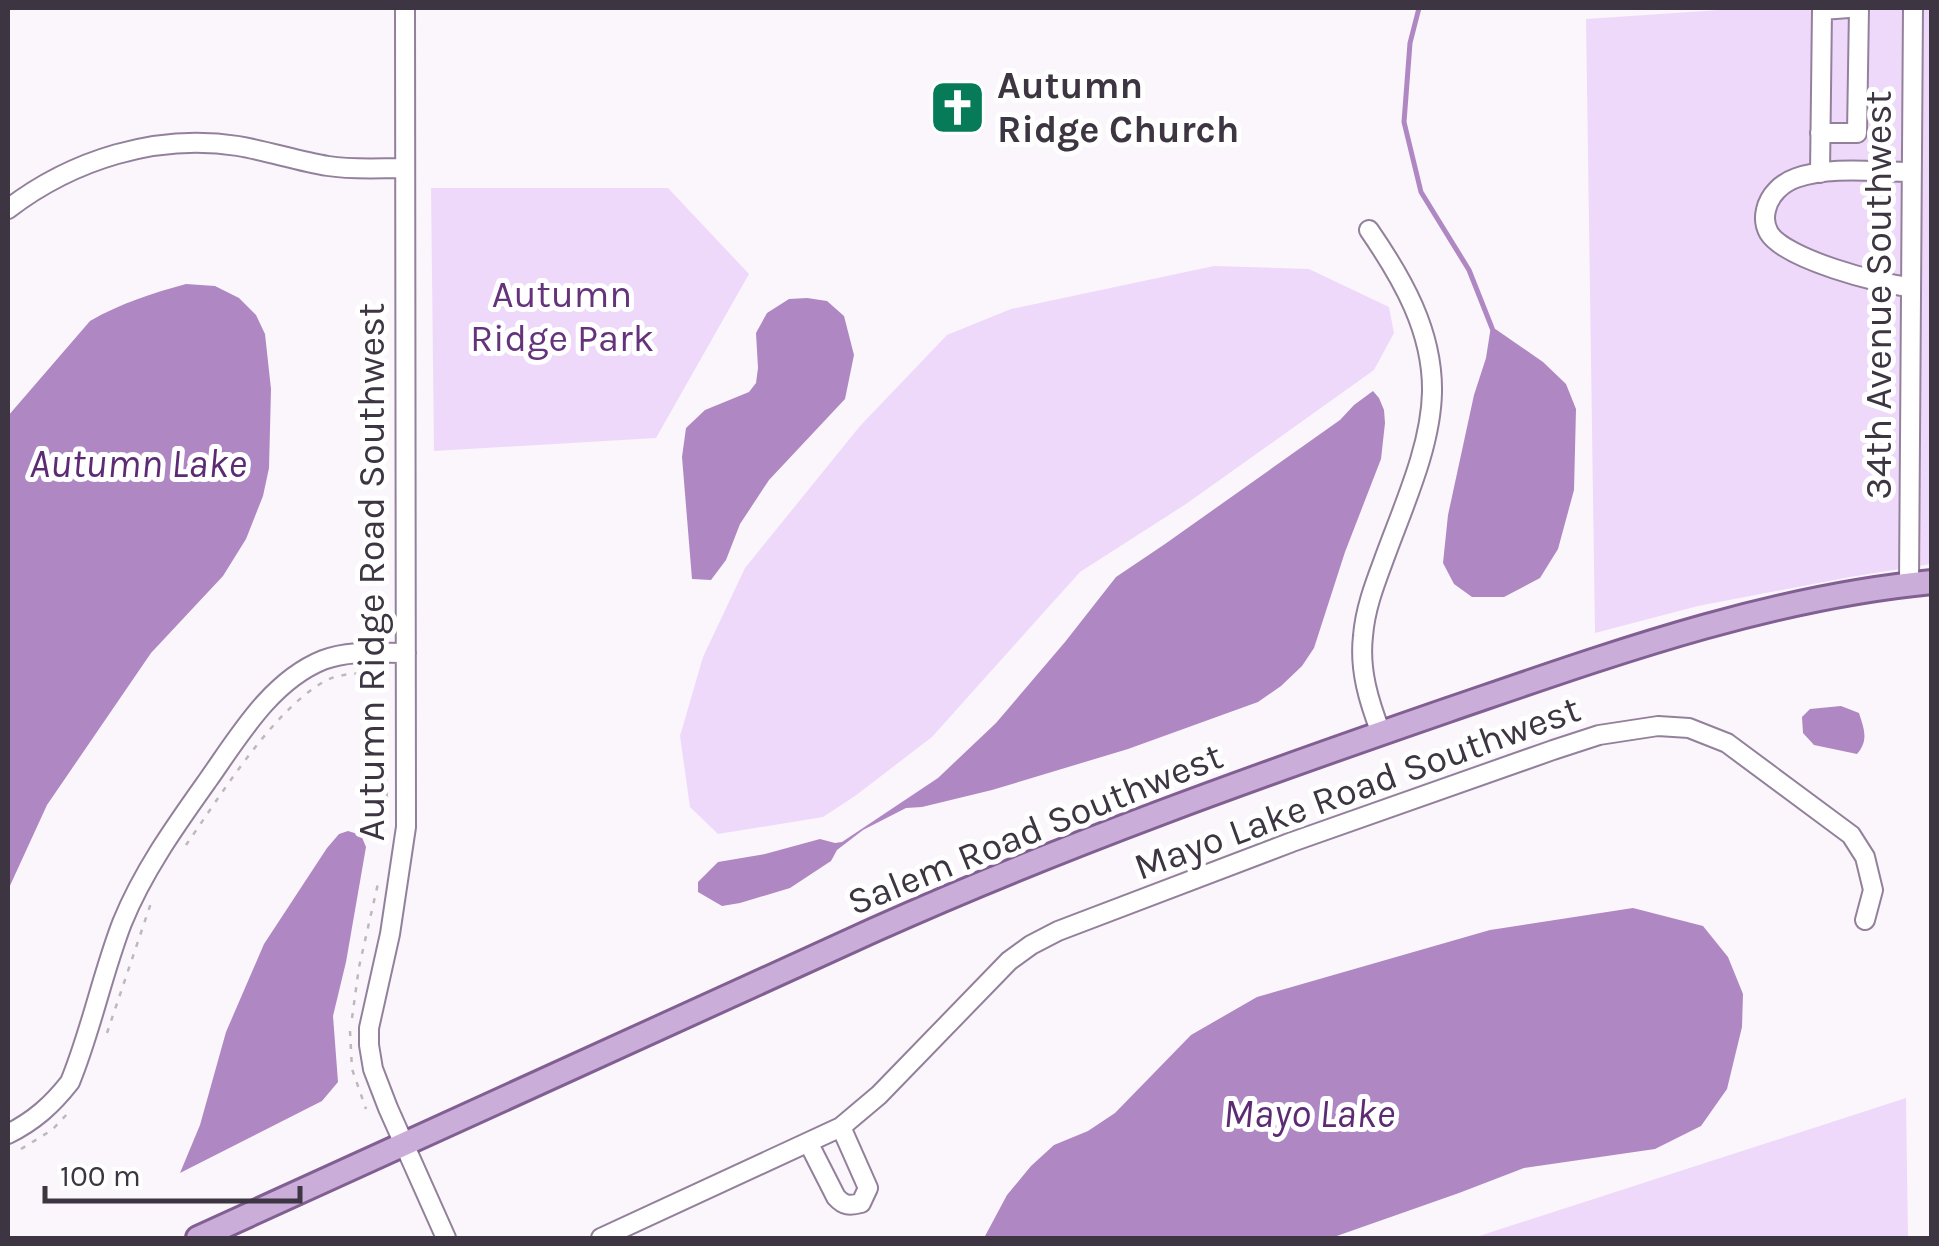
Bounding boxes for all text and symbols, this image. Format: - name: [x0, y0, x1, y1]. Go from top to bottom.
- place label: Autumn Ridge Church: [997, 63, 1239, 152]
- church icon: Autumn Ridge Church: [928, 77, 988, 137]
- street label: 34th Avenue Southwest: [1856, 90, 1901, 500]
- park label: Autumn Ridge Park: [470, 272, 654, 361]
- street label: Autumn Ridge Road Southwest: [349, 303, 394, 841]
- water label: Autumn Lake: [29, 440, 247, 487]
- street label: Mayo Lake Road Southwest: [1128, 686, 1586, 890]
- street label: Salem Road Southwest: [841, 733, 1229, 925]
- water label: Mayo Lake: [1223, 1090, 1395, 1137]
- scale bar: [45, 1141, 300, 1203]
- text: 100 m: [60, 1158, 141, 1194]

